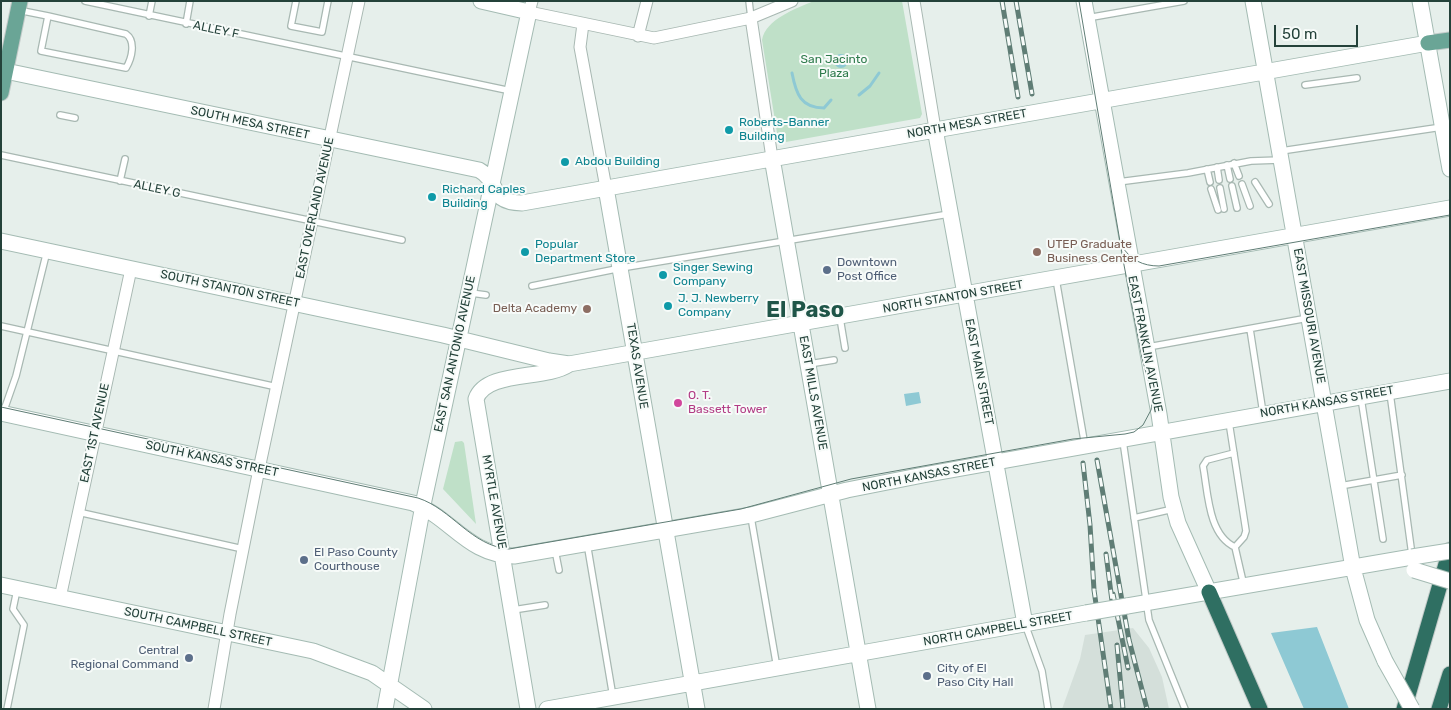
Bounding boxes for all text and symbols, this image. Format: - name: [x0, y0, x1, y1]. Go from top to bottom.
- scale bar: [1276, 15, 1360, 47]
- street label: ALLEY F: [192, 18, 240, 42]
- text: 50 m: [1282, 25, 1317, 43]
- park label: San Jacinto Plaza: [801, 53, 867, 81]
- street label: SOUTH MESA STREET: [189, 103, 311, 143]
- street label: NORTH MESA STREET: [906, 106, 1028, 142]
- place label: Roberts-Banner Building: [739, 116, 829, 144]
- marker: Roberts-Banner Building: [723, 124, 735, 136]
- street label: EAST OVERLAND AVENUE: [293, 136, 337, 280]
- place label: Abdou Building: [575, 155, 660, 169]
- marker: Abdou Building: [559, 156, 571, 168]
- street label: ALLEY G: [132, 177, 182, 201]
- place label: Richard Caples Building: [442, 183, 525, 211]
- marker: Richard Caples Building: [426, 191, 438, 203]
- place label: Popular Department Store: [535, 238, 635, 266]
- place label: UTEP Graduate Business Center: [1047, 238, 1138, 266]
- marker: Popular Department Store: [519, 246, 531, 258]
- marker: UTEP Graduate Business Center: [1031, 246, 1043, 258]
- street label: EAST MISSOURI AVENUE: [1290, 247, 1328, 385]
- place label: Downtown Post Office: [837, 256, 897, 284]
- place label: Singer Sewing Company: [673, 261, 753, 289]
- marker: Downtown Post Office: [821, 264, 833, 276]
- street label: SOUTH STANTON STREET: [159, 267, 301, 311]
- marker: Singer Sewing Company: [657, 269, 669, 281]
- street label: EAST SAN ANTONIO AVENUE: [431, 274, 479, 434]
- street label: EAST FRANKLIN AVENUE: [1125, 274, 1165, 414]
- street label: NORTH STANTON STREET: [882, 278, 1024, 316]
- place label: J. J. Newberry Company: [678, 292, 759, 320]
- district label: El Paso: [766, 298, 844, 324]
- marker: J. J. Newberry Company: [662, 300, 674, 312]
- place label: Delta Academy: [493, 302, 577, 316]
- marker: Delta Academy: [581, 303, 593, 315]
- street label: EAST MAIN STREET: [962, 317, 996, 427]
- street label: TEXAS AVENUE: [623, 322, 651, 410]
- street label: EAST MILLS AVENUE: [796, 335, 830, 451]
- street label: EAST 1ST AVENUE: [77, 382, 113, 484]
- street label: NORTH KANSAS STREET: [1259, 383, 1395, 421]
- place label: O. T. Bassett Tower: [688, 389, 767, 417]
- marker: O. T. Bassett Tower: [672, 397, 684, 409]
- street label: SOUTH KANSAS STREET: [144, 438, 280, 480]
- street label: MYRTLE AVENUE: [479, 454, 509, 550]
- street label: NORTH KANSAS STREET: [861, 455, 997, 495]
- place label: El Paso County Courthouse: [314, 546, 398, 574]
- marker: El Paso County Courthouse: [298, 554, 310, 566]
- street label: SOUTH CAMPBELL STREET: [123, 604, 273, 650]
- street label: NORTH CAMPBELL STREET: [922, 609, 1074, 649]
- place label: Central Regional Command: [71, 644, 179, 672]
- marker: Central Regional Command: [183, 652, 195, 664]
- place label: City of El Paso City Hall: [937, 662, 1013, 690]
- marker: City of El Paso City Hall: [921, 670, 933, 682]

